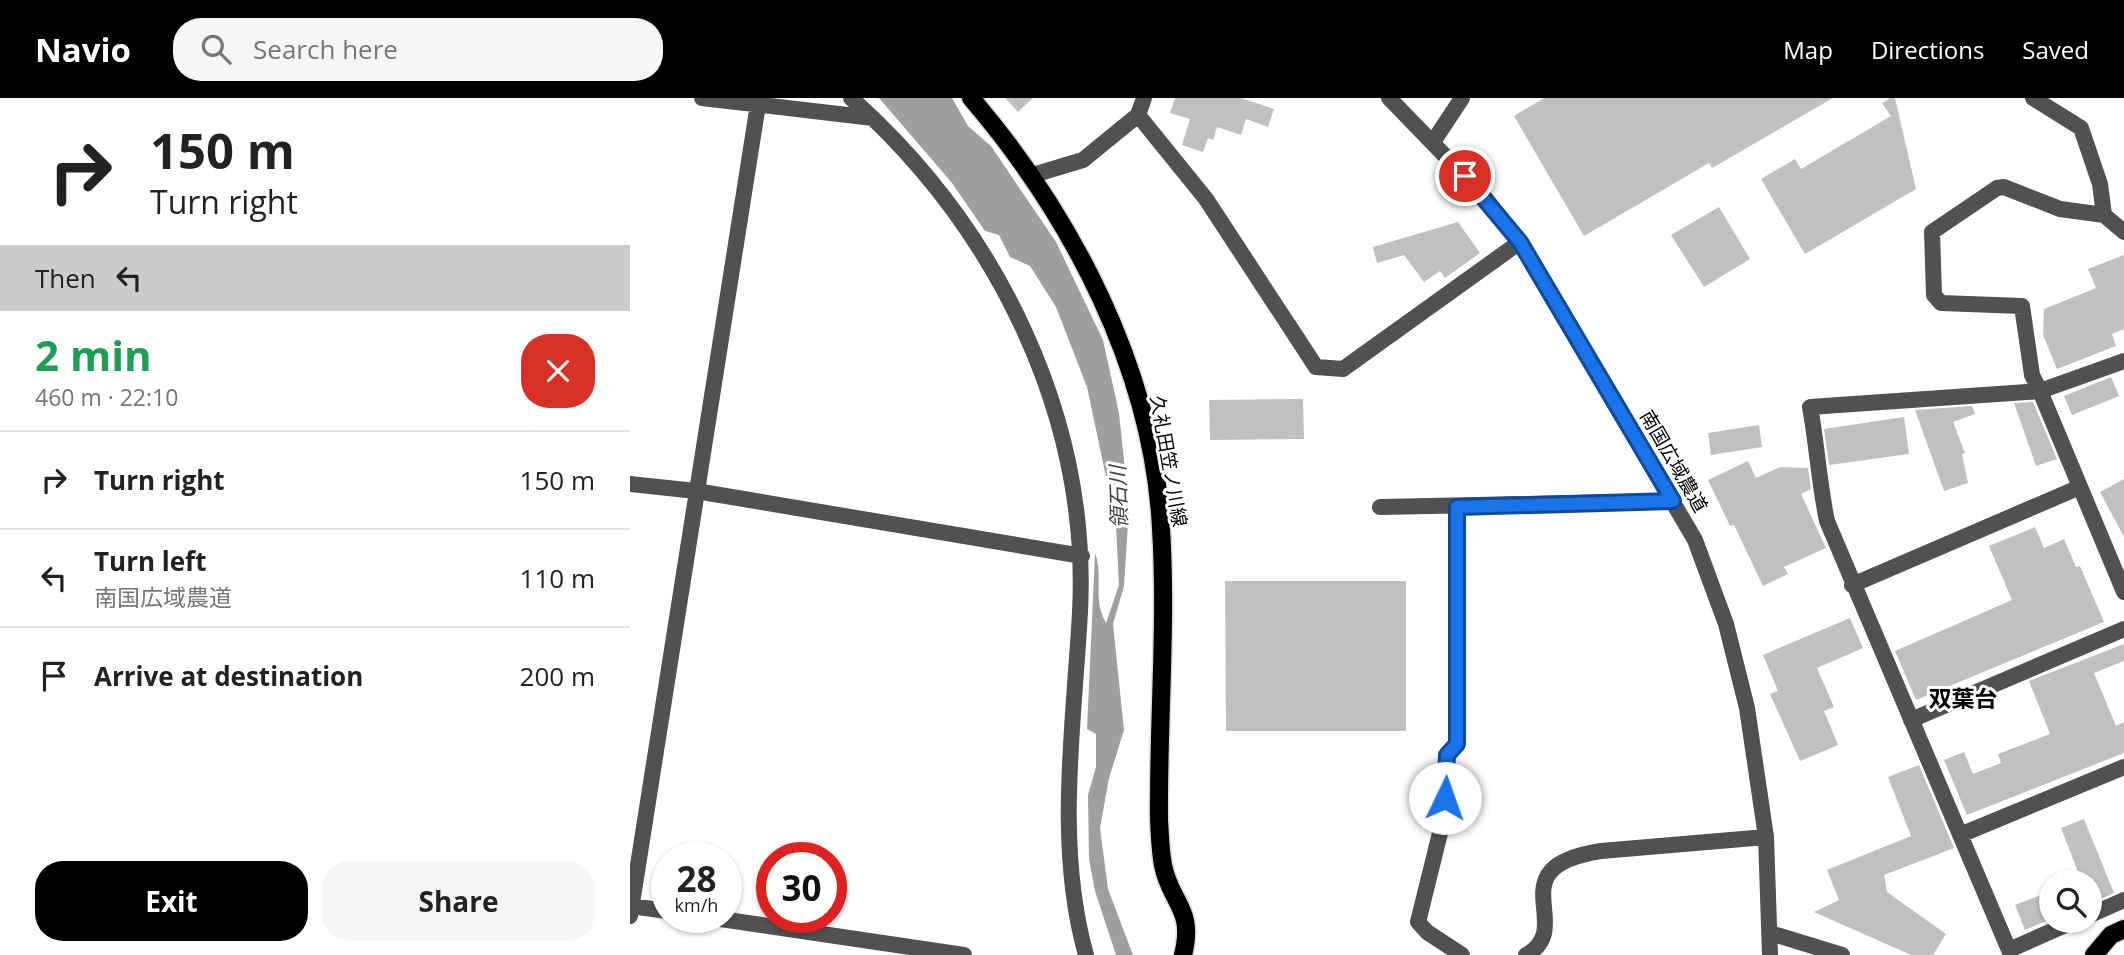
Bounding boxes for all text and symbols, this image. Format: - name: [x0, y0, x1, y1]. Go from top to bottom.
- search box: [173, 18, 663, 81]
- text: Navio: [35, 27, 131, 72]
- icon: search: [197, 30, 235, 68]
- text: Search here: [253, 31, 398, 67]
- text: Map: [1783, 33, 1833, 66]
- text: Directions: [1871, 33, 1984, 66]
- text: Saved: [2022, 33, 2089, 66]
- text: 150 m: [150, 117, 295, 183]
- icon: right: [35, 126, 126, 217]
- pin: [1435, 146, 1495, 206]
- icon: arrive: [1446, 157, 1484, 195]
- text: Turn right: [150, 180, 298, 223]
- icon: left: [110, 259, 148, 297]
- text: Then: [35, 260, 96, 296]
- text: 2 min: [35, 326, 152, 383]
- button: close: [521, 334, 595, 408]
- text: 460 m · 22:10: [35, 381, 178, 413]
- street label: 久礼田笠ノ川線: [1145, 393, 1193, 529]
- street label: 南国広域農道: [1634, 405, 1714, 517]
- icon: right: [35, 461, 73, 499]
- text: Turn right: [94, 462, 225, 498]
- text: 150 m: [520, 462, 595, 498]
- water label: 領石川: [1103, 463, 1133, 529]
- text: Turn left: [94, 543, 206, 579]
- icon: left: [35, 559, 73, 597]
- text: 110 m: [520, 560, 595, 596]
- text: 南国広域農道: [94, 581, 232, 613]
- icon: arrive: [35, 657, 73, 695]
- text: Arrive at destination: [94, 658, 363, 694]
- text: 200 m: [520, 658, 595, 694]
- district label: 双葉台: [1929, 682, 1998, 714]
- position arrow: [1408, 761, 1482, 835]
- speed limit sign: 30: [756, 842, 847, 933]
- text: 28: [676, 855, 717, 902]
- button: Exit: [35, 861, 308, 941]
- button: Share: [322, 861, 595, 941]
- map controls: [2039, 870, 2102, 933]
- button: search: [2039, 870, 2102, 933]
- text: km/h: [675, 893, 718, 917]

